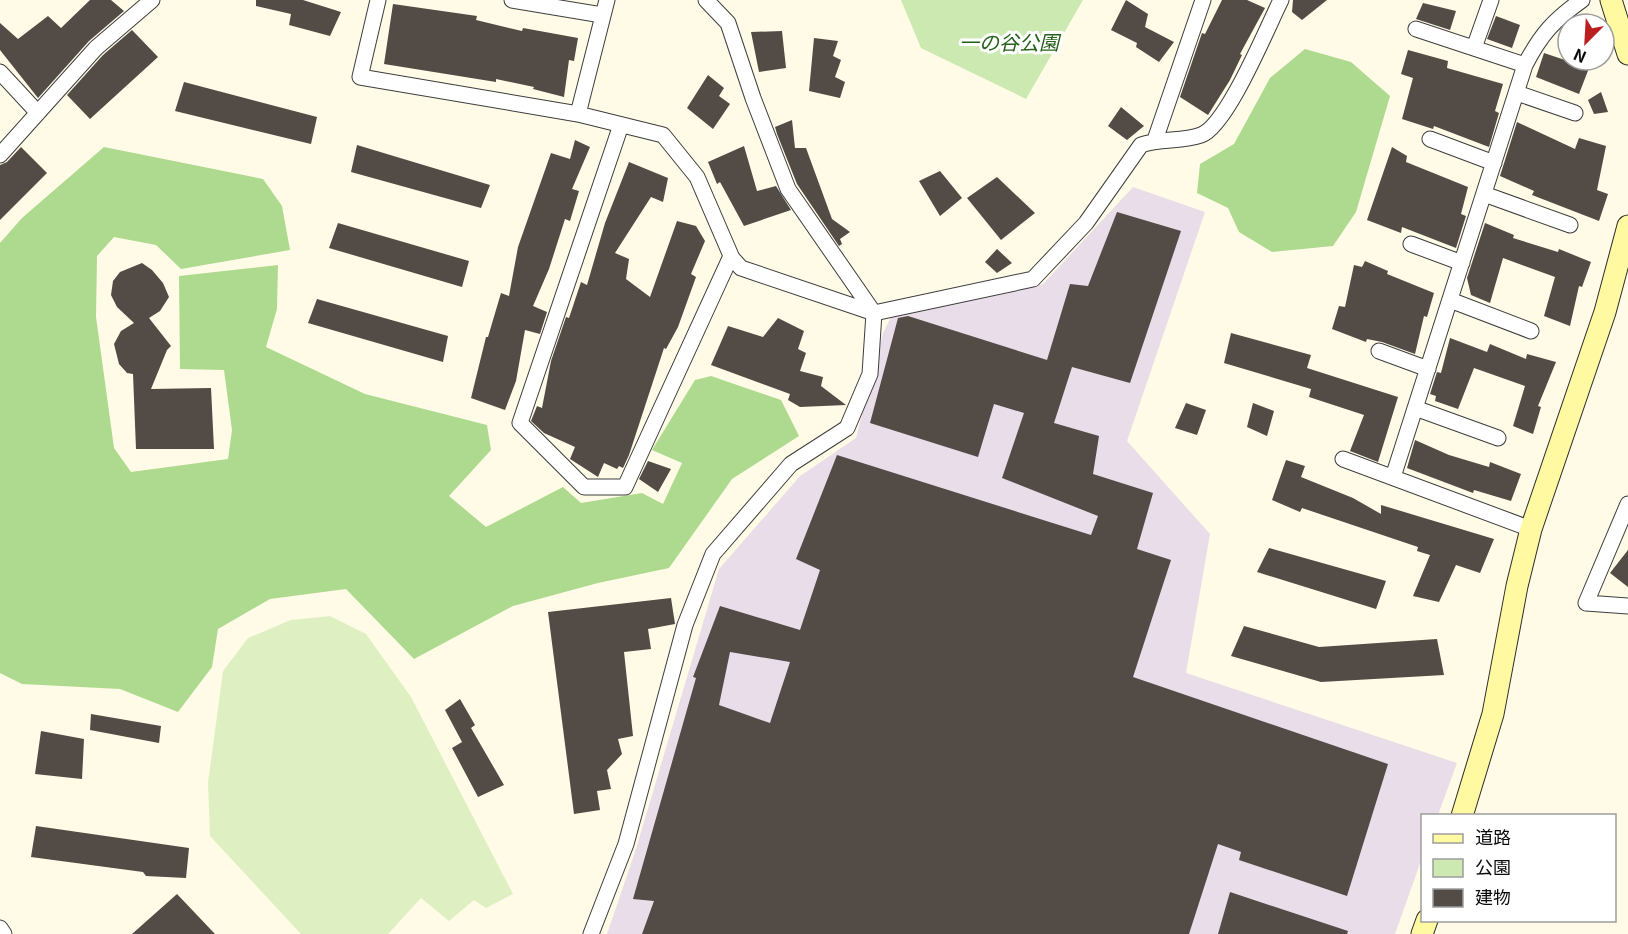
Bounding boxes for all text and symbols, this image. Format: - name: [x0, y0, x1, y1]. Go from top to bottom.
- north arrow: [1556, 12, 1616, 72]
- park label: 一の谷公園: [959, 27, 1062, 56]
- text: N: [1569, 43, 1590, 70]
- legend: [1421, 814, 1616, 922]
- text: 道路: [1475, 823, 1511, 849]
- text: 公園: [1475, 853, 1511, 879]
- text: 建物: [1475, 883, 1511, 909]

